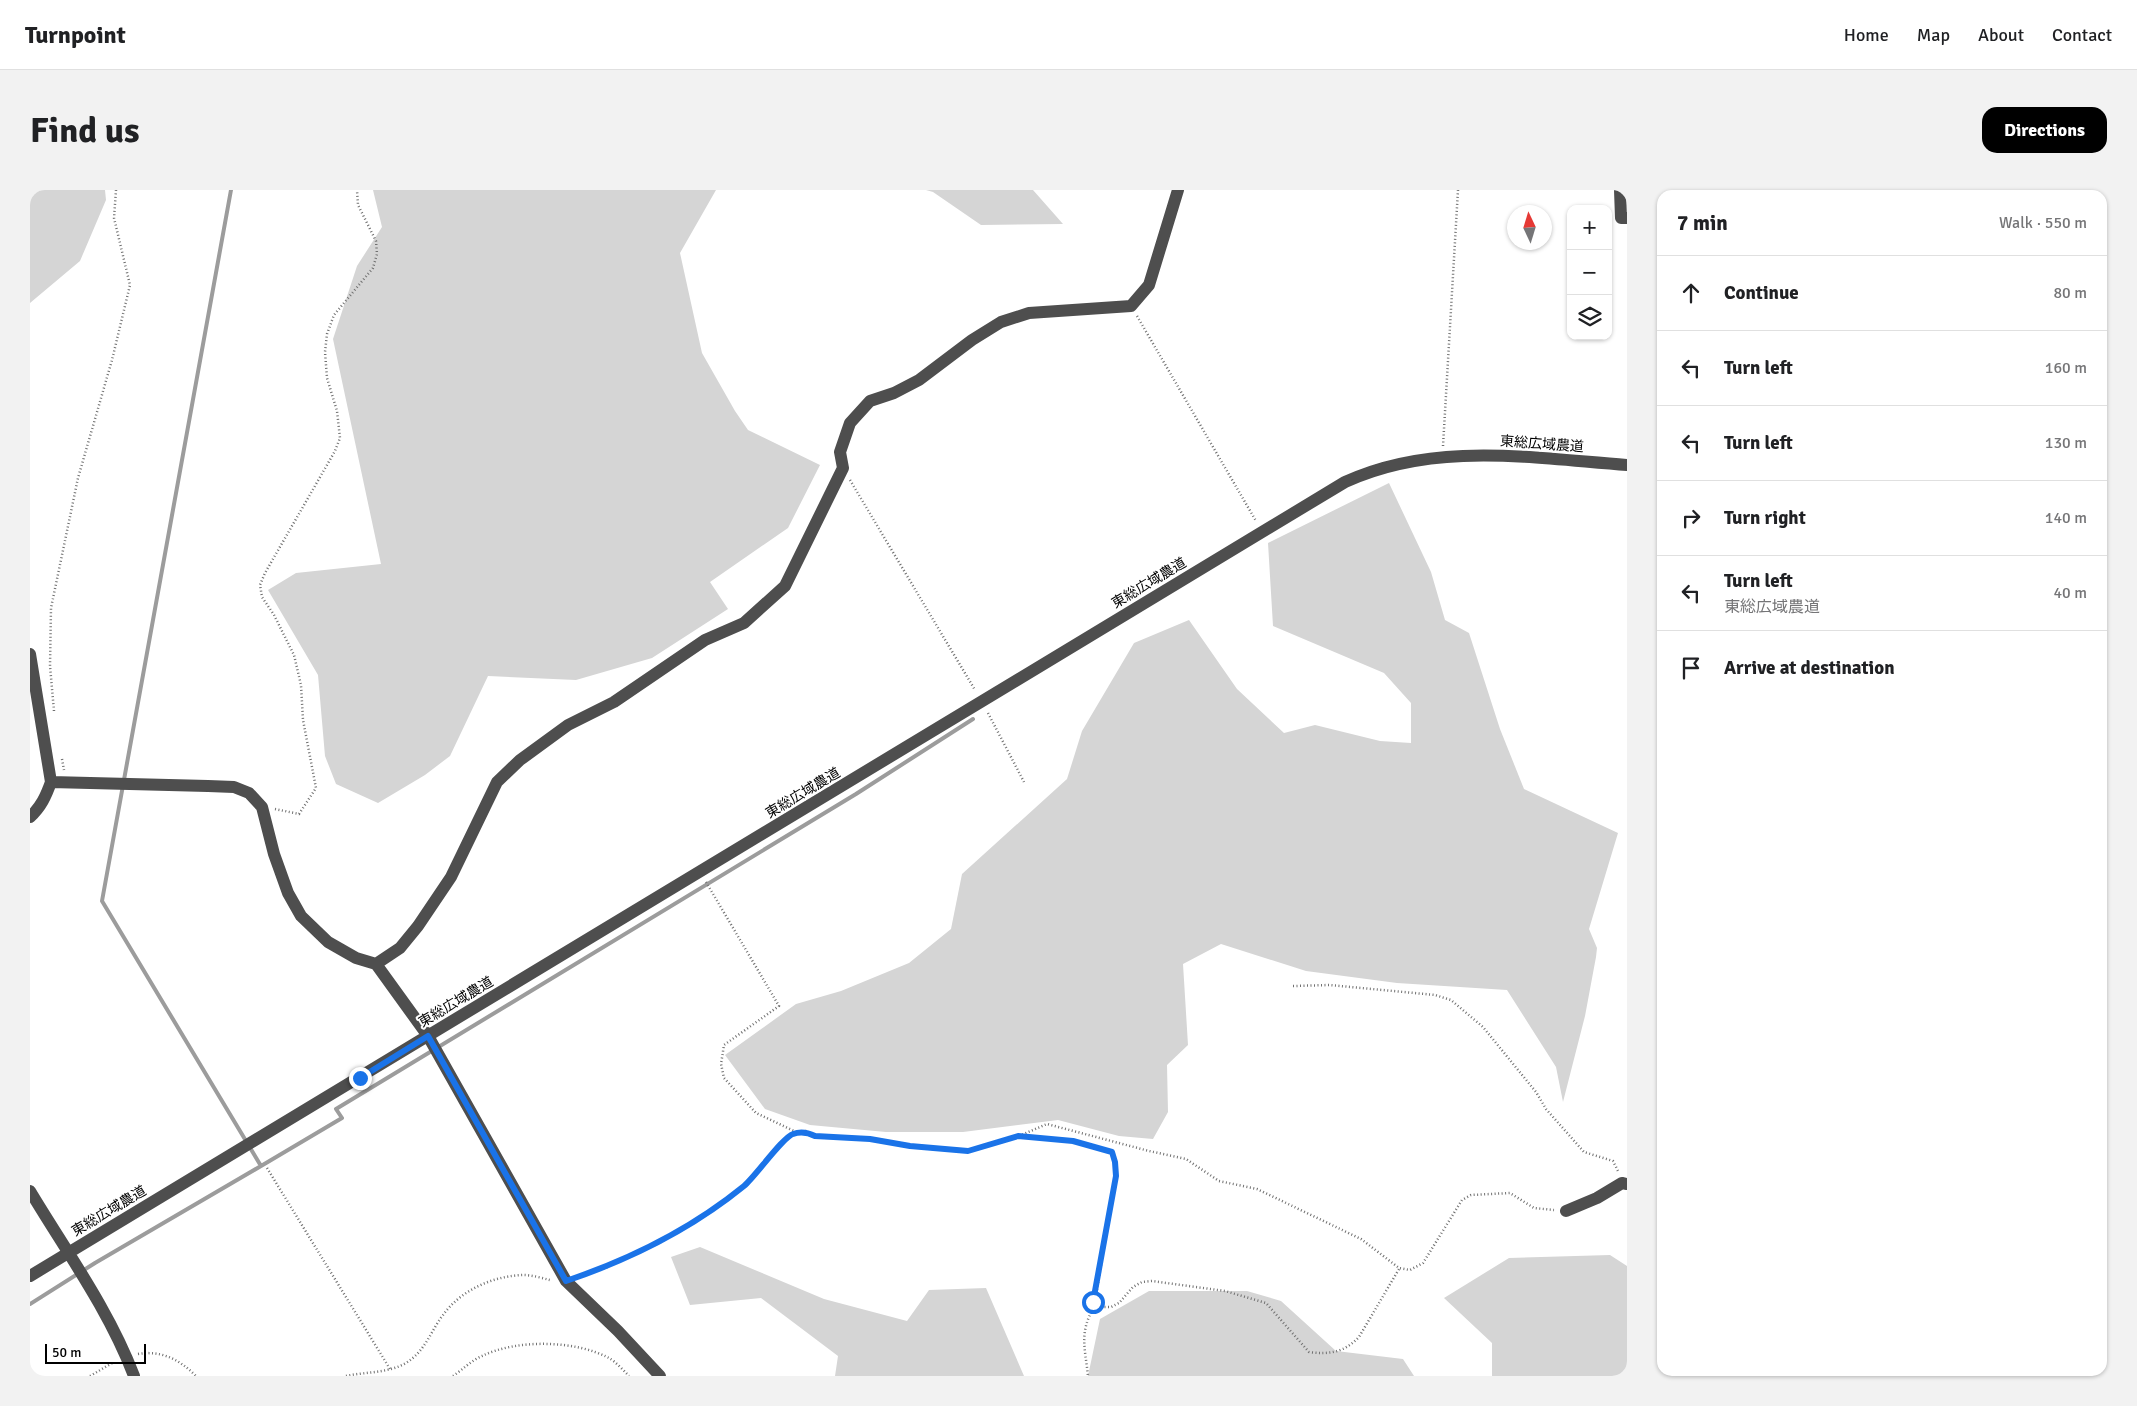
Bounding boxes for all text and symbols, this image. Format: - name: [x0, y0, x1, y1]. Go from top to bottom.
- text: Turnpoint: [25, 20, 126, 50]
- text: Home: [1844, 24, 1889, 46]
- text: Map: [1917, 24, 1950, 46]
- text: About: [1978, 24, 2024, 46]
- text: Contact: [2052, 24, 2112, 46]
- button: Directions: [1982, 107, 2107, 153]
- text: Find us: [30, 109, 140, 152]
- north arrow: [1507, 205, 1552, 250]
- map controls: [1567, 205, 1612, 340]
- button: +: [1567, 205, 1612, 250]
- text: 7 min: [1677, 210, 1728, 236]
- text: Walk · 550 m: [1999, 213, 2087, 233]
- button: −: [1567, 250, 1612, 295]
- icon: ahead: [1677, 279, 1705, 307]
- text: Continue: [1724, 281, 1799, 305]
- text: 80 m: [2053, 283, 2087, 303]
- button: layers: [1567, 295, 1612, 340]
- icon: left: [1677, 354, 1705, 382]
- text: Turn left: [1724, 356, 1793, 380]
- text: 160 m: [2045, 358, 2087, 378]
- icon: left: [1677, 429, 1705, 457]
- text: Turn left: [1724, 431, 1793, 455]
- street label: 東総広域農道: [1500, 433, 1584, 455]
- text: 130 m: [2045, 433, 2087, 453]
- icon: right: [1677, 504, 1705, 532]
- text: Turn right: [1724, 506, 1806, 530]
- text: 140 m: [2045, 508, 2087, 528]
- street label: 東総広域農道: [1109, 554, 1189, 612]
- text: Turn left: [1724, 569, 1793, 593]
- icon: left: [1677, 579, 1705, 607]
- text: 40 m: [2053, 583, 2087, 603]
- text: 東総広域農道: [1724, 597, 1820, 617]
- icon: arrive: [1677, 654, 1705, 682]
- text: Arrive at destination: [1724, 656, 1895, 680]
- street label: 東総広域農道: [763, 764, 843, 822]
- street label: 東総広域農道: [416, 973, 496, 1031]
- route end: [349, 1067, 372, 1090]
- street label: 東総広域農道: [69, 1182, 149, 1240]
- route start: [1082, 1291, 1105, 1314]
- scale bar: [45, 1341, 146, 1364]
- text: 50 m: [52, 1344, 81, 1361]

